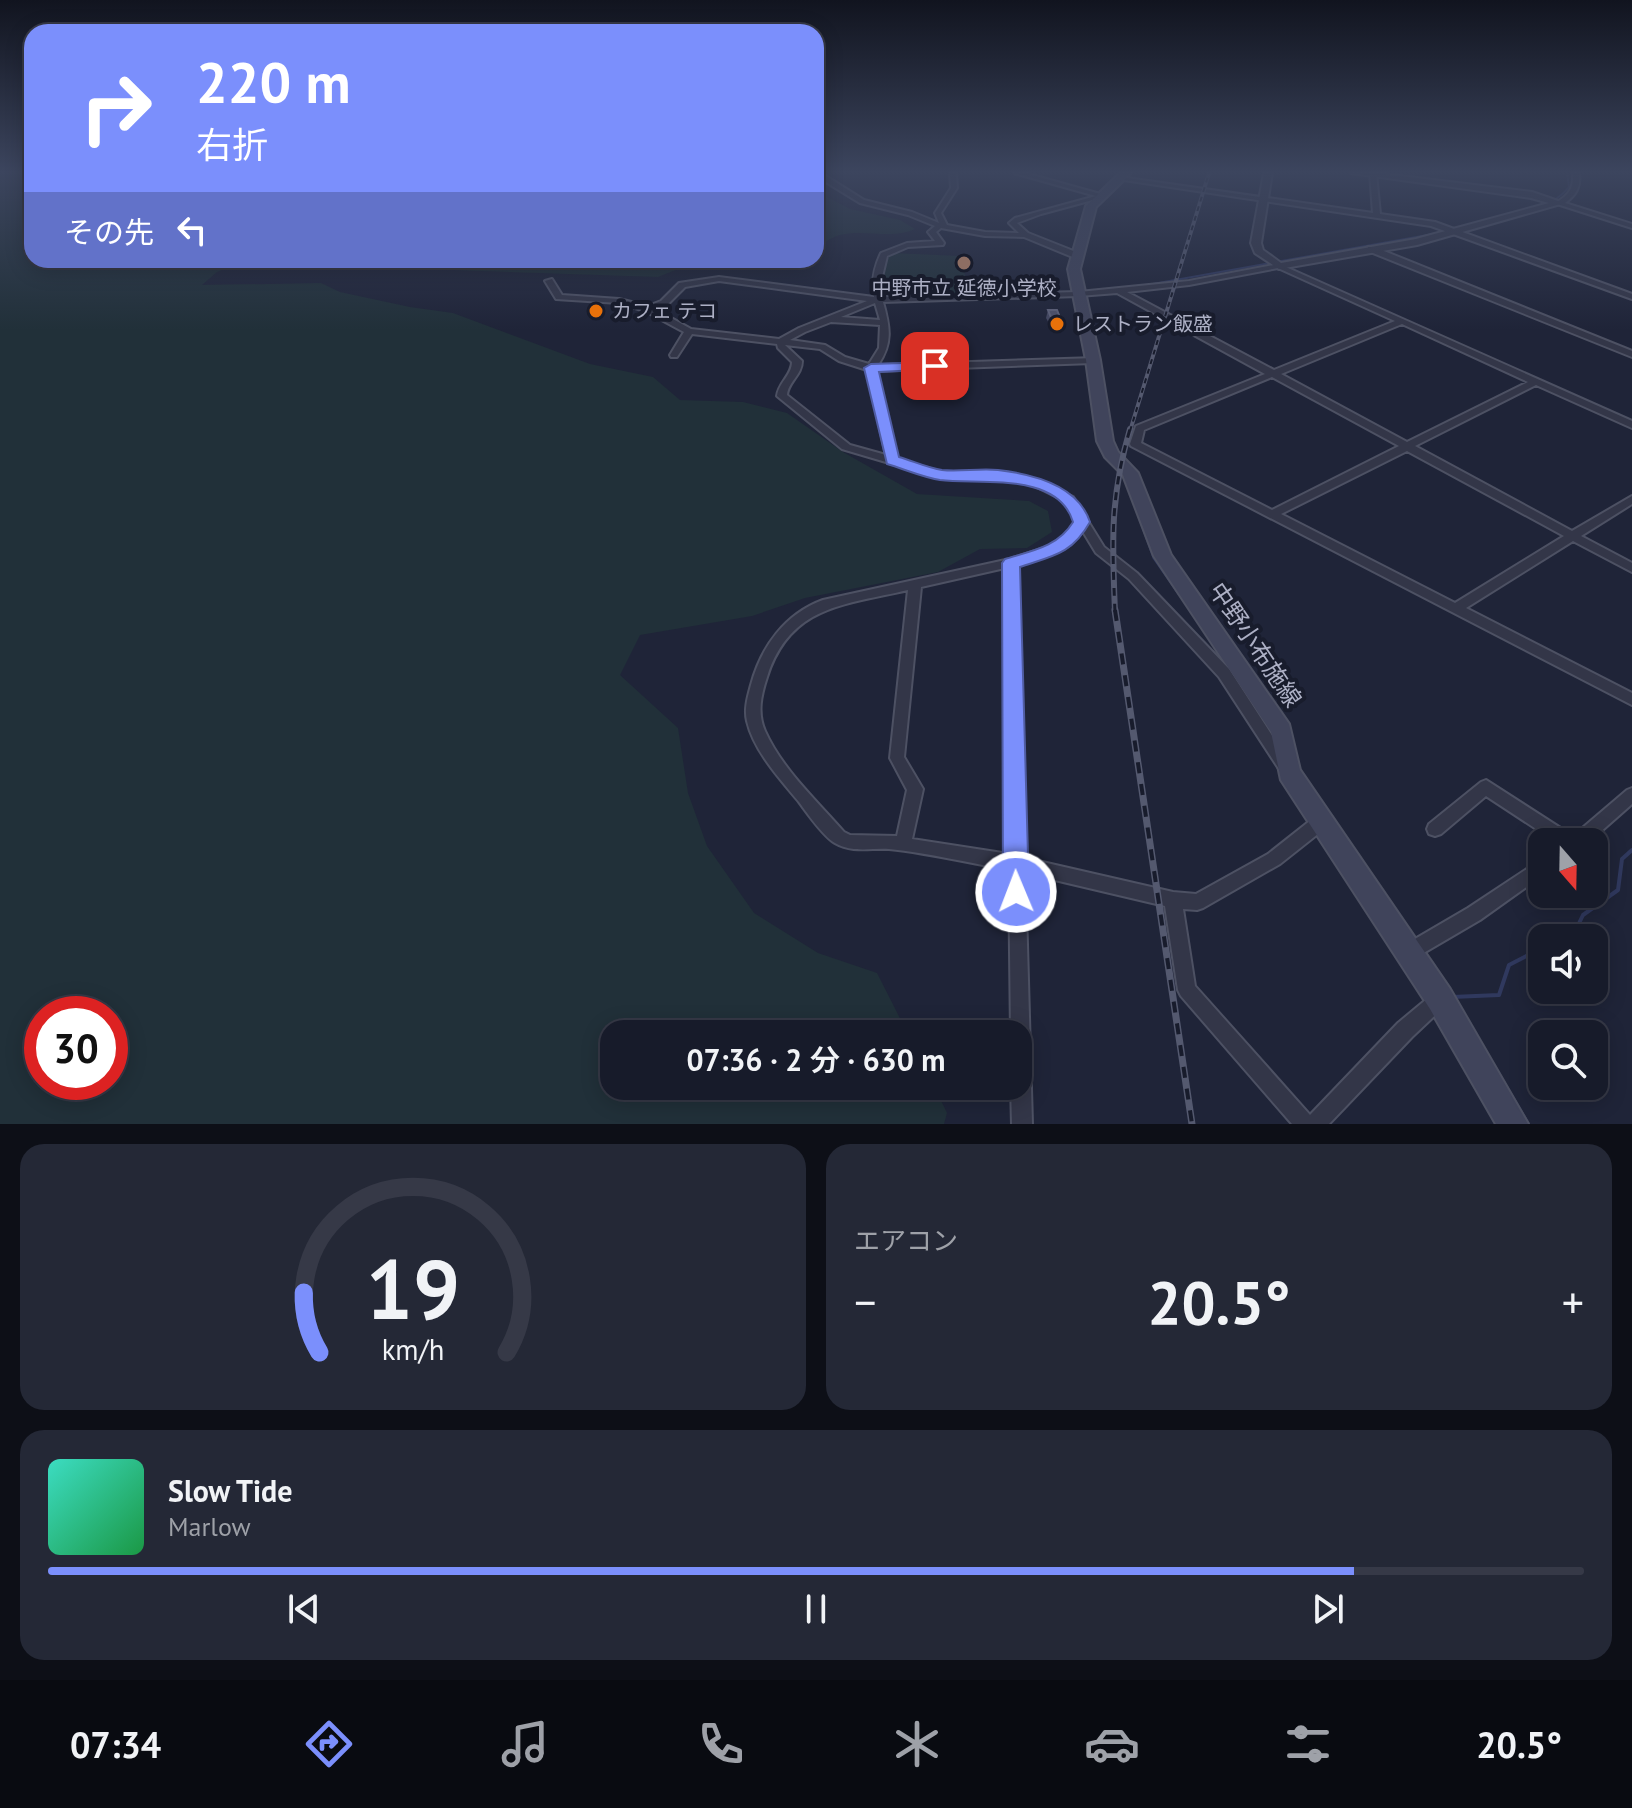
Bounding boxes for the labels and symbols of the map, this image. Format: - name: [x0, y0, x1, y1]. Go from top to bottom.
- marker: 中野市立 延徳小学校: [955, 254, 973, 272]
- place label: 中野市立 延徳小学校: [871, 275, 1057, 301]
- place label: カフェ テコ: [612, 298, 717, 324]
- marker: カフェ テコ: [587, 302, 605, 320]
- place label: レストラン飯盛: [1073, 311, 1213, 337]
- marker: レストラン飯盛: [1048, 315, 1066, 333]
- pin: [901, 332, 969, 400]
- street label: 中野小布施線: [1202, 576, 1309, 713]
- north arrow: [1528, 828, 1608, 908]
- position arrow: [974, 850, 1058, 934]
- speed limit sign: 30: [24, 996, 128, 1100]

